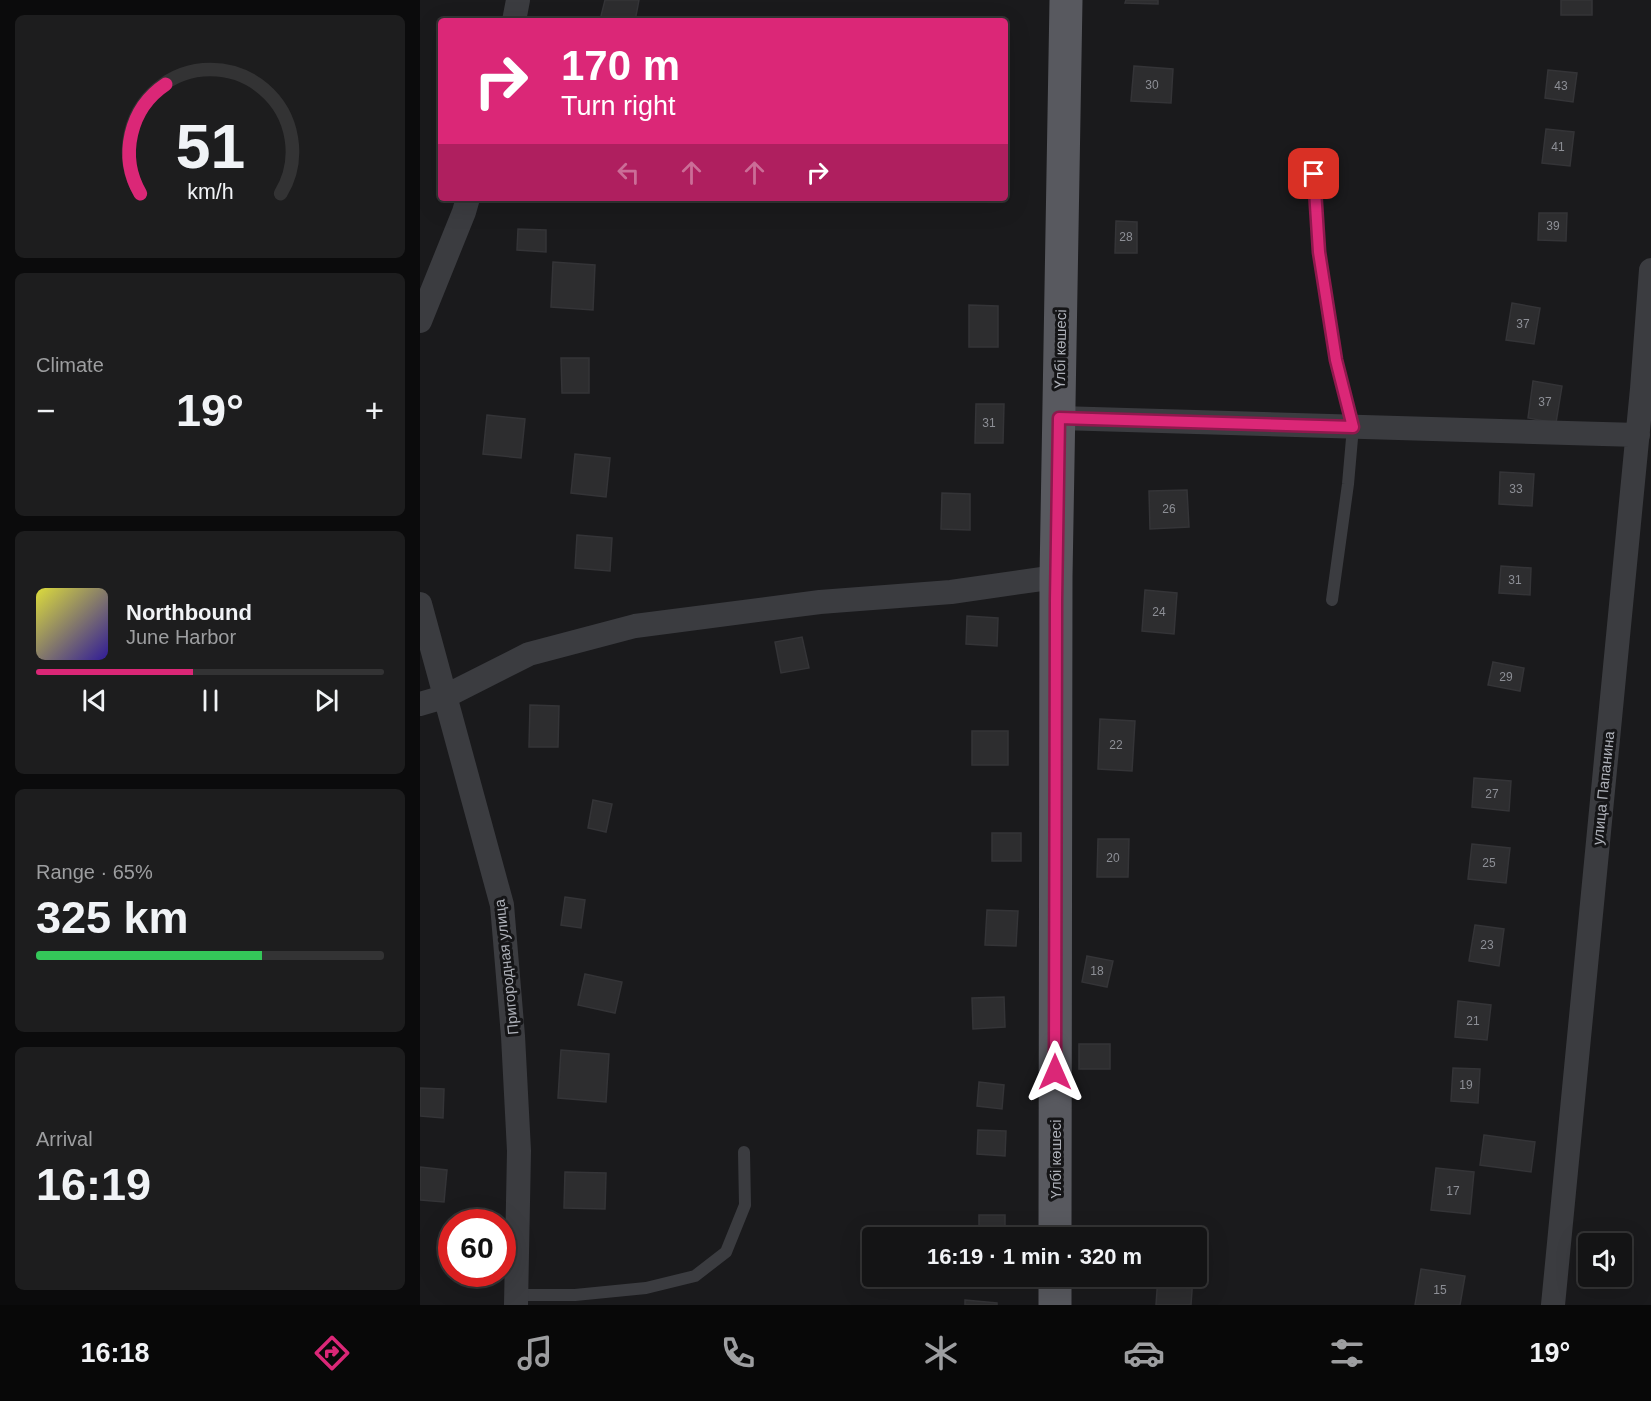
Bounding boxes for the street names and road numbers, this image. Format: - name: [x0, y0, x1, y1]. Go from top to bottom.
- street label: Үлбі көшесі: [1051, 309, 1069, 389]
- street label: улица Папанина: [1589, 730, 1617, 846]
- street label: Пригородная улица: [490, 898, 522, 1036]
- street label: Үлбі көшесі: [1047, 1119, 1064, 1199]

